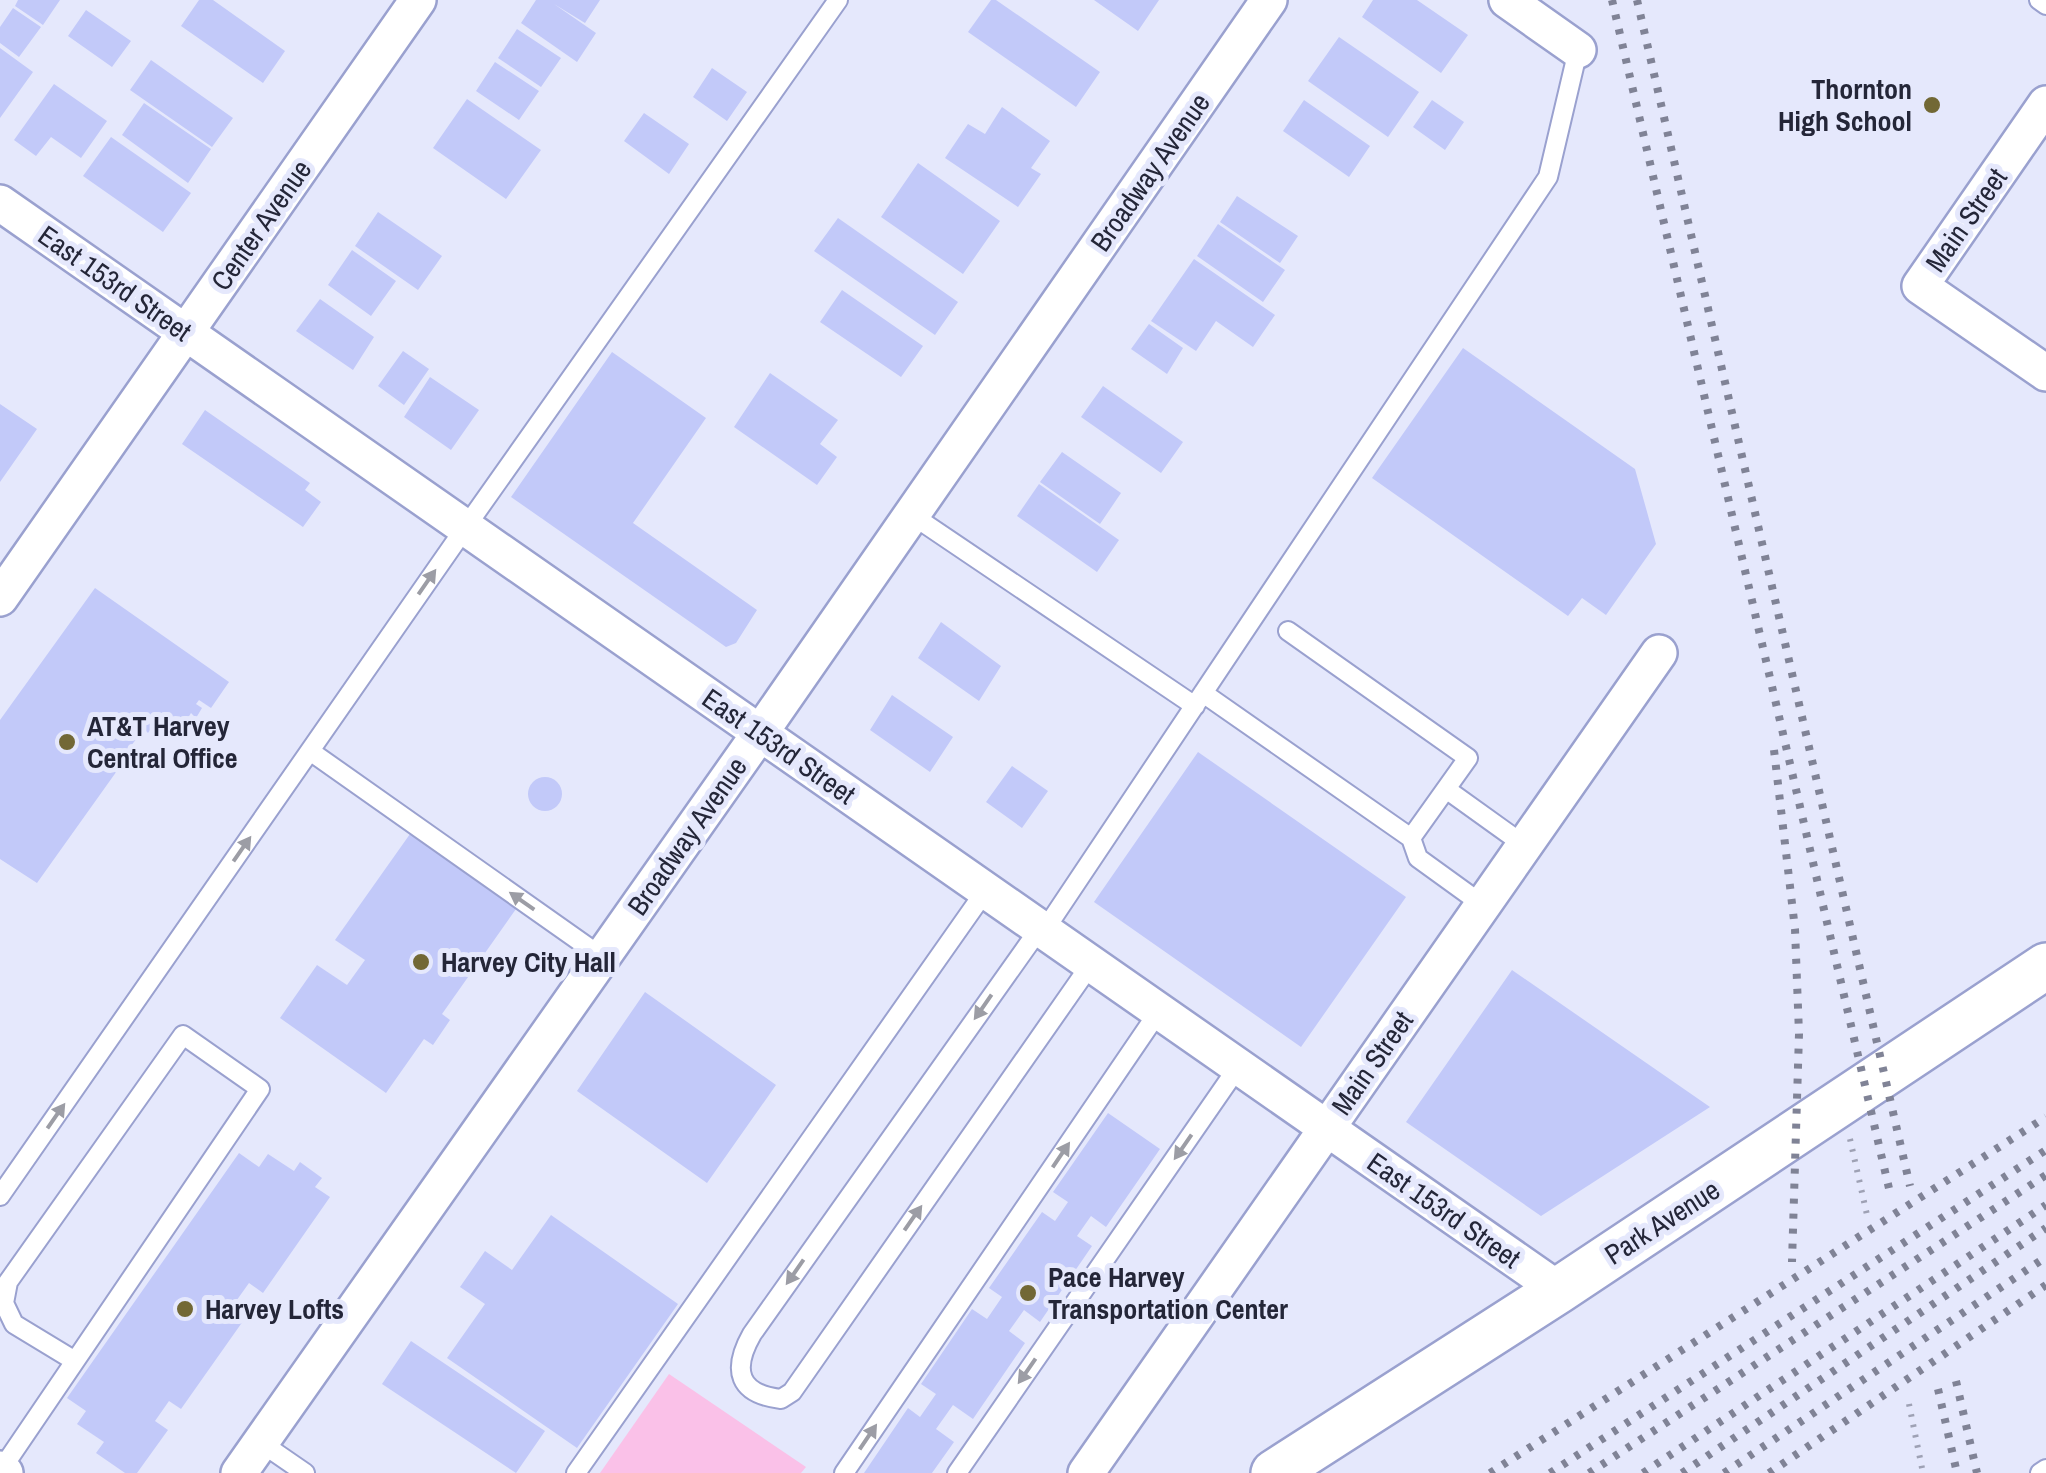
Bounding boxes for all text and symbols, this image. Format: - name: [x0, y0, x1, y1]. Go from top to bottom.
- place label: Thornton High School: [1778, 70, 1912, 140]
- street label: Broadway Avenue: [1081, 85, 1219, 259]
- marker: Thornton High School: [1921, 94, 1943, 116]
- street label: Center Avenue: [202, 152, 320, 298]
- street label: Main Street: [1916, 160, 2016, 280]
- street label: East 153rd Street: [31, 216, 199, 350]
- one-way arrow: [417, 569, 436, 596]
- street label: East 153rd Street: [695, 679, 863, 813]
- place label: AT&T Harvey Central Office: [87, 707, 238, 777]
- marker: AT&T Harvey Central Office: [56, 731, 78, 753]
- street label: Broadway Avenue: [618, 749, 756, 923]
- one-way arrow: [232, 836, 251, 862]
- one-way arrow: [509, 892, 536, 911]
- place label: Harvey City Hall: [441, 943, 616, 981]
- marker: Harvey City Hall: [410, 951, 432, 973]
- one-way arrow: [974, 994, 993, 1020]
- street label: Main Street: [1322, 1003, 1422, 1123]
- one-way arrow: [46, 1102, 65, 1129]
- one-way arrow: [1174, 1134, 1193, 1160]
- one-way arrow: [1051, 1141, 1070, 1168]
- street label: East 153rd Street: [1360, 1143, 1528, 1277]
- street label: Park Avenue: [1597, 1171, 1727, 1273]
- one-way arrow: [903, 1204, 922, 1231]
- place label: Pace Harvey Transportation Center: [1048, 1258, 1288, 1328]
- one-way arrow: [786, 1259, 805, 1286]
- marker: Pace Harvey Transportation Center: [1017, 1282, 1039, 1304]
- place label: Harvey Lofts: [205, 1290, 344, 1328]
- marker: Harvey Lofts: [174, 1298, 196, 1320]
- one-way arrow: [1018, 1358, 1037, 1384]
- one-way arrow: [858, 1424, 877, 1451]

